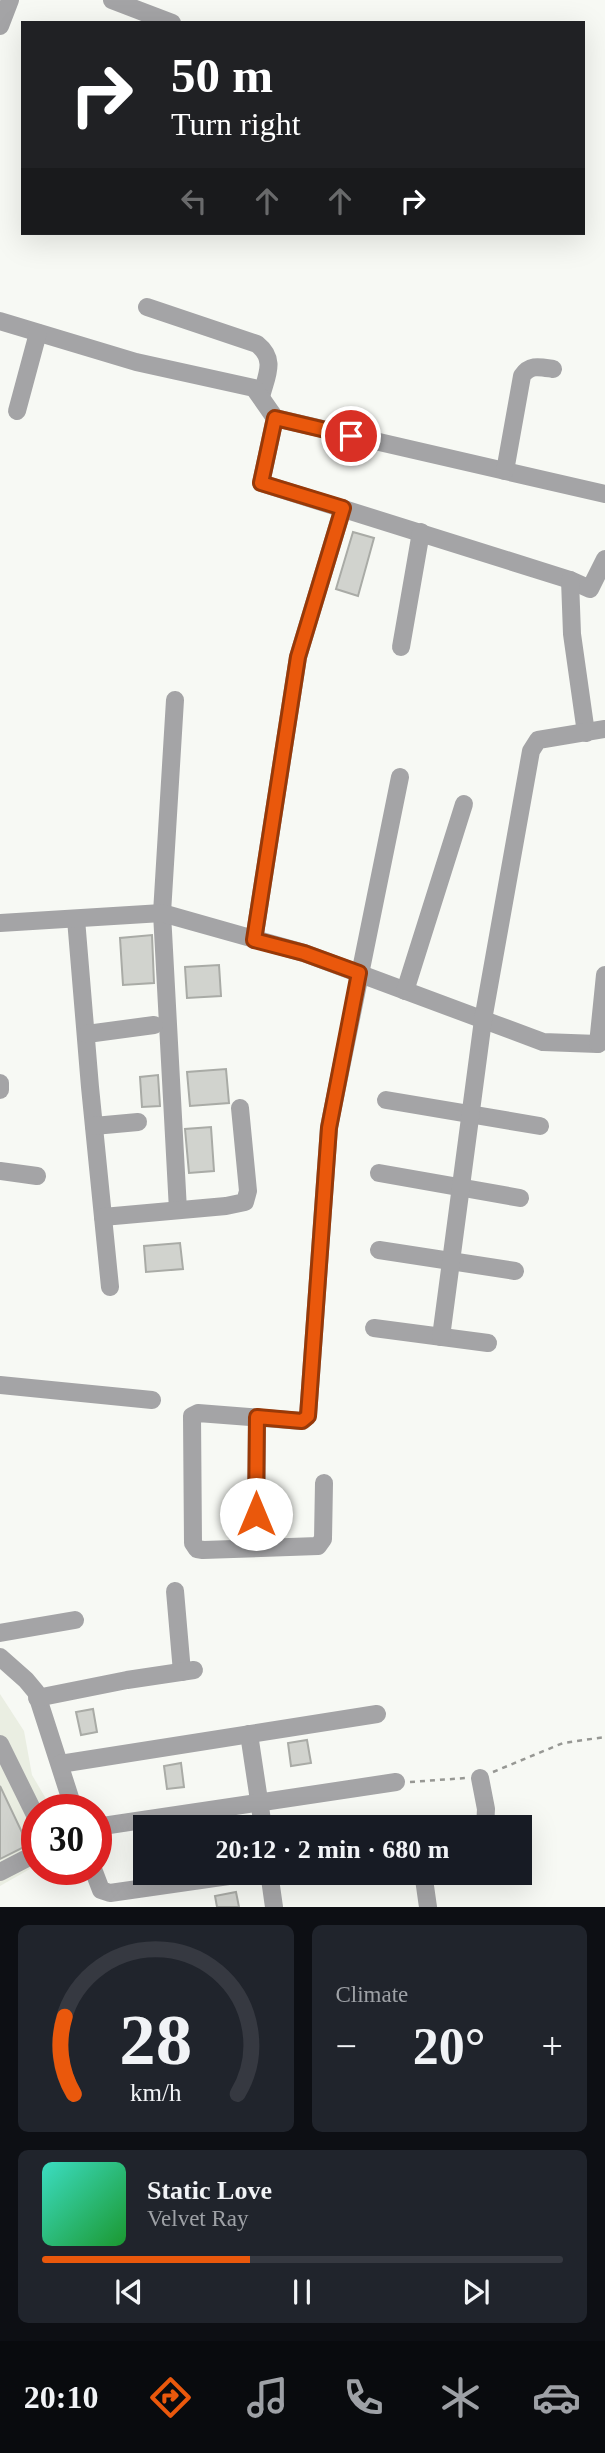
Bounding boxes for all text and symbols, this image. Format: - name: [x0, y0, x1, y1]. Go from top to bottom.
- text: 50 m: [171, 48, 273, 103]
- icon: right: [56, 49, 147, 140]
- text: Turn right: [171, 106, 301, 142]
- icon: left: [175, 182, 213, 220]
- icon: ahead: [248, 182, 286, 220]
- icon: ahead: [321, 182, 359, 220]
- icon: right: [394, 182, 432, 220]
- pin: [321, 406, 381, 466]
- icon: arrive: [332, 417, 370, 455]
- position arrow: [219, 1477, 293, 1551]
- speed limit sign: 30: [21, 1794, 112, 1885]
- text: 20:12 · 2 min · 680 m: [216, 1835, 450, 1864]
- text: Climate: [336, 1982, 408, 2007]
- text: 28: [119, 2000, 192, 2081]
- text: 20°: [413, 2018, 486, 2075]
- text: −: [336, 2025, 357, 2067]
- text: +: [542, 2025, 563, 2067]
- text: km/h: [130, 2079, 182, 2106]
- text: Static Love: [147, 2176, 272, 2205]
- text: Velvet Ray: [147, 2206, 249, 2231]
- icon: previous: [110, 2273, 148, 2311]
- icon: pause: [283, 2273, 321, 2311]
- icon: next: [457, 2273, 495, 2311]
- icon: directions: [146, 2373, 195, 2422]
- icon: music: [243, 2373, 292, 2422]
- icon: phone: [339, 2373, 388, 2422]
- icon: climate: [436, 2373, 485, 2422]
- icon: car: [532, 2373, 581, 2422]
- text: 20:10: [24, 2379, 98, 2415]

